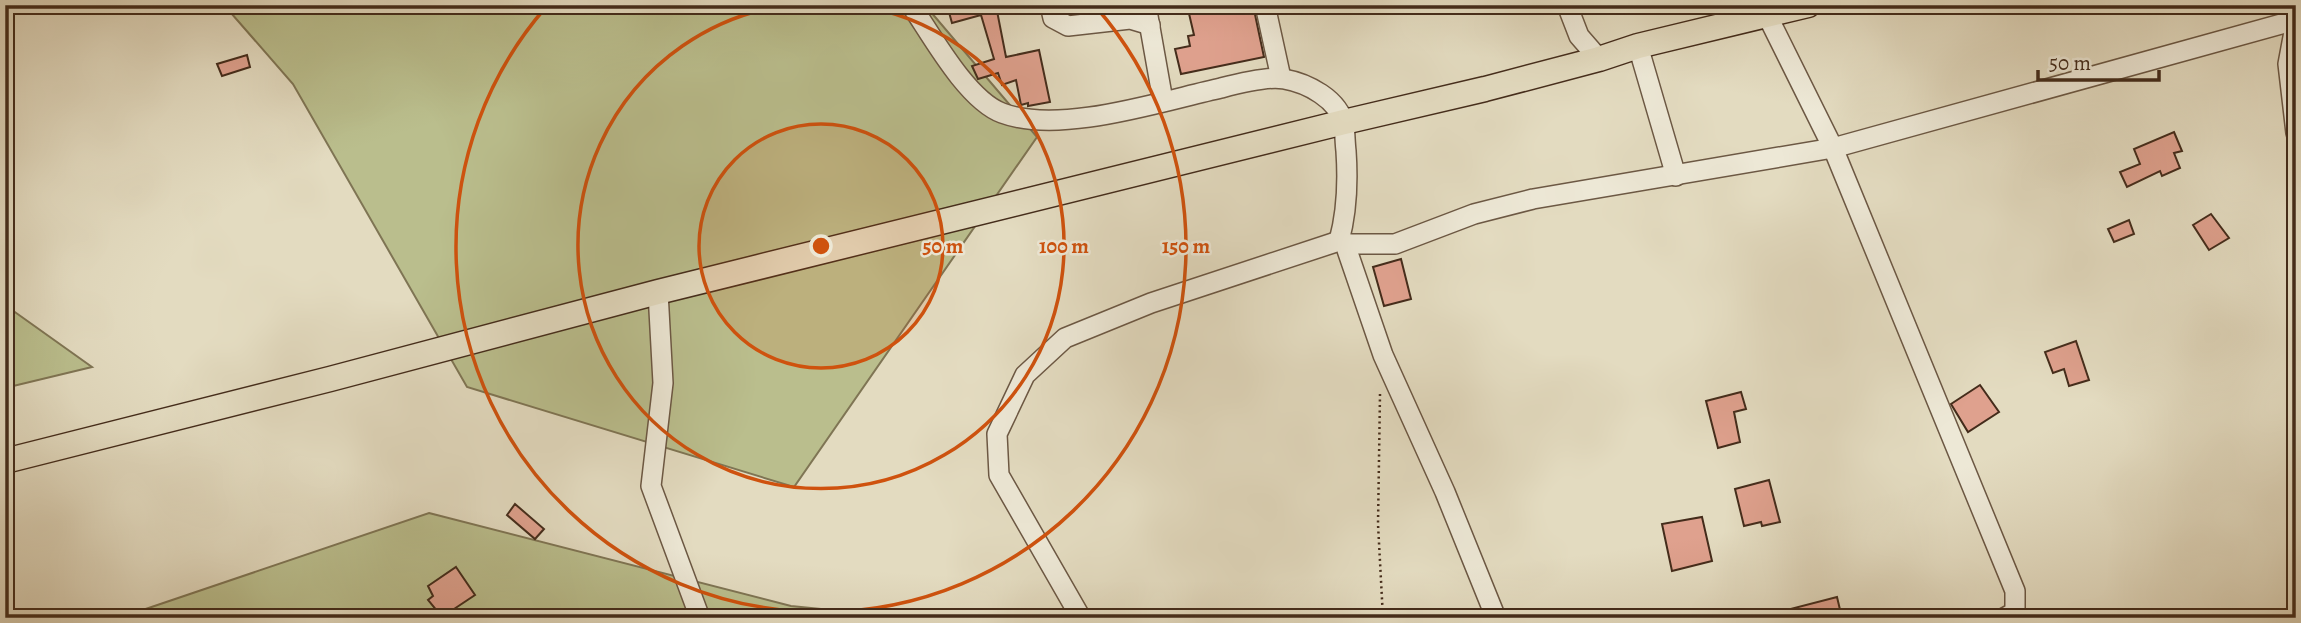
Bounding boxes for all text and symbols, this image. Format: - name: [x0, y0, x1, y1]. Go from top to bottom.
- scale bar: [2038, 38, 2159, 82]
- text: 50 m: [2049, 49, 2091, 77]
- text: 50 m: [923, 232, 964, 260]
- text: 100 m: [1039, 232, 1089, 260]
- text: 150 m: [1162, 232, 1211, 260]
- centre of rings: [809, 234, 833, 258]

